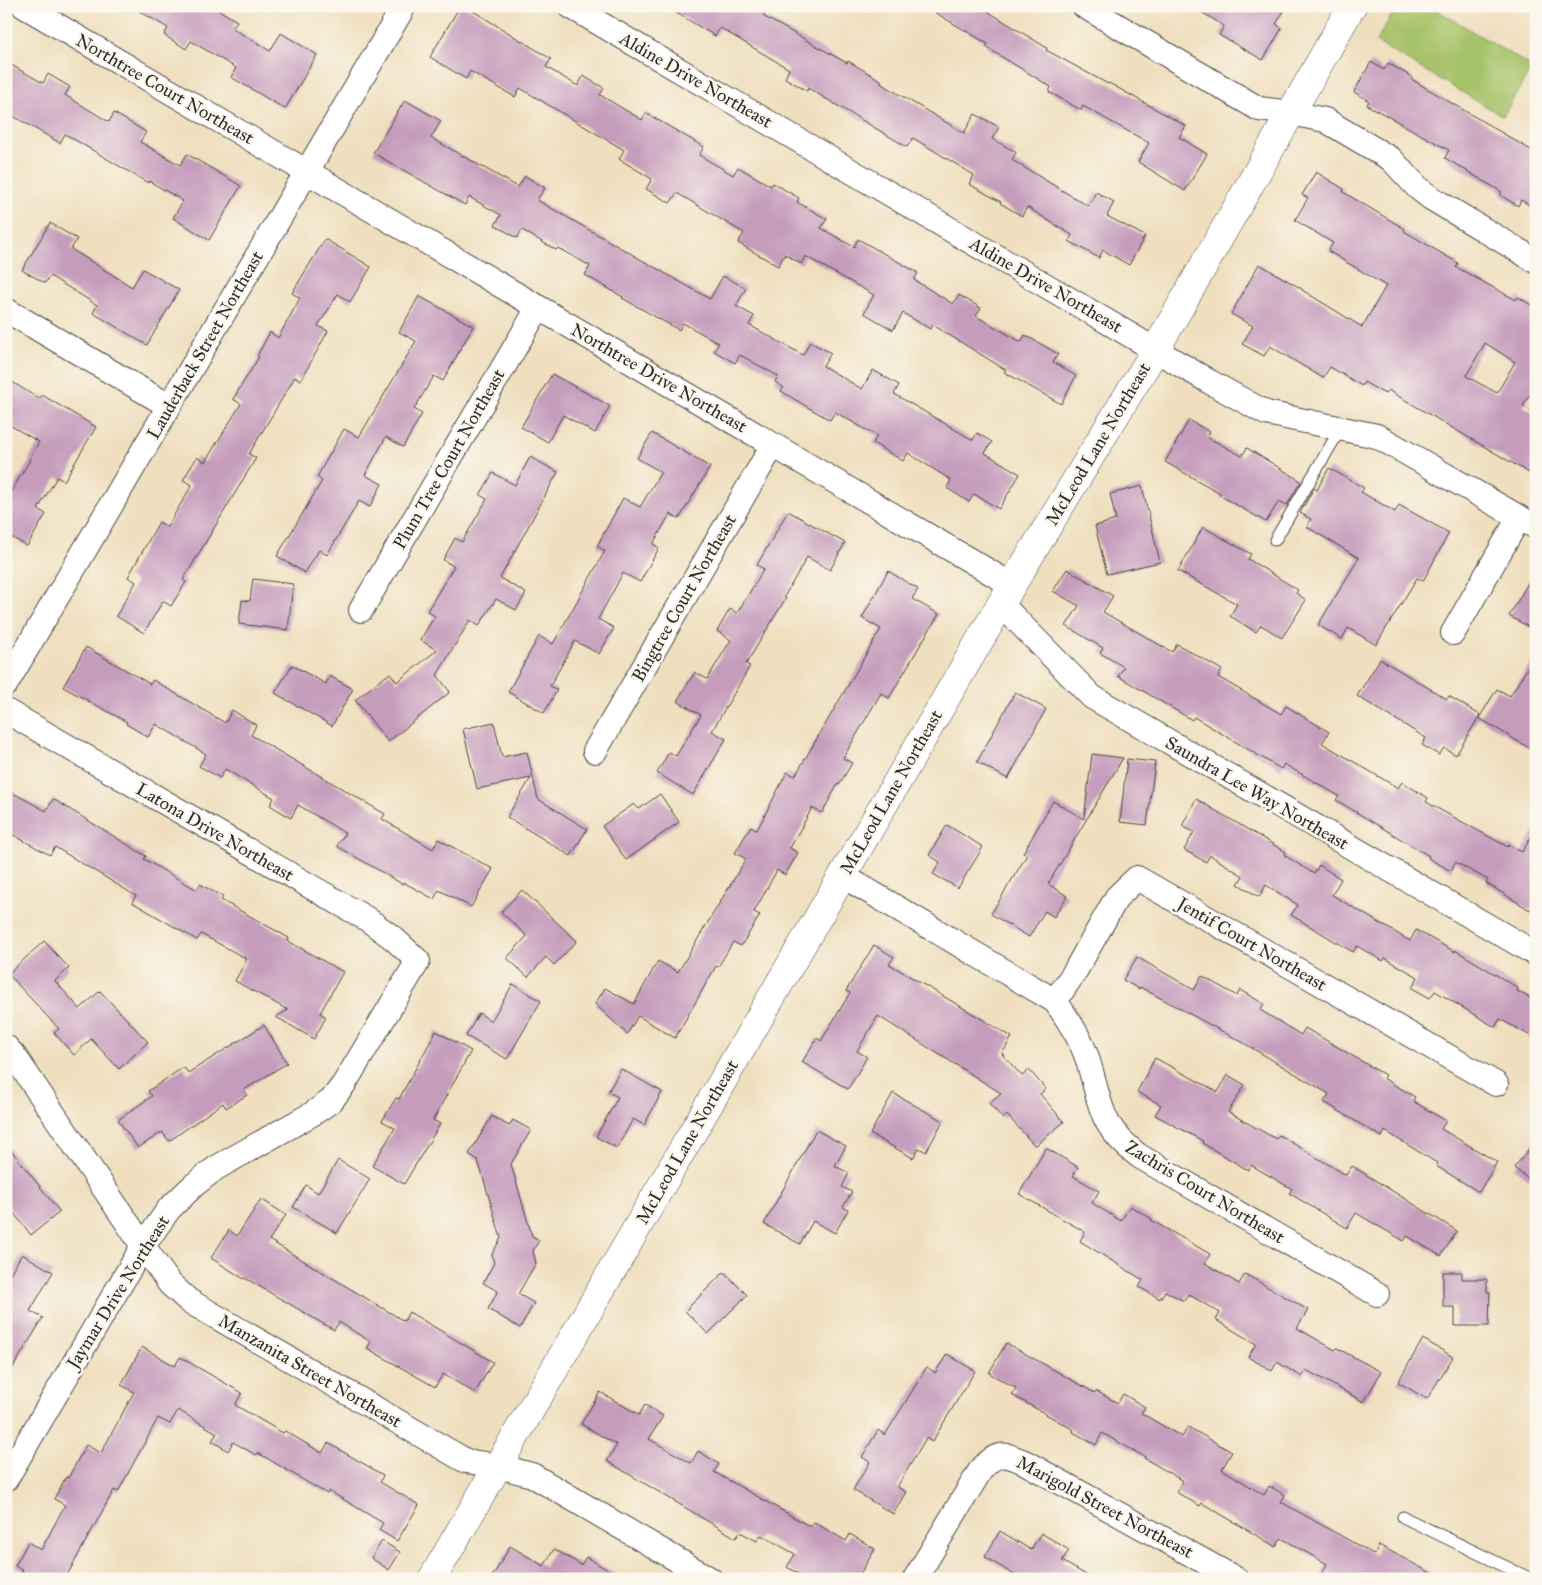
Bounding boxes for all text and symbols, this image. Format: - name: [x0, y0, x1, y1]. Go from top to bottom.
- street label: Aldine Drive Northeast: [615, 27, 777, 133]
- street label: Northtree Court Northeast: [72, 29, 259, 149]
- street label: Aldine Drive Northeast: [965, 232, 1127, 338]
- street label: Lauderback Street Northeast: [142, 246, 268, 443]
- street label: Northtree Drive Northeast: [567, 319, 752, 438]
- street label: McLeod Lane Northeast: [1041, 358, 1156, 529]
- street label: Plum Tree Court Northeast: [388, 364, 510, 553]
- street label: Bingtree Court Northeast: [627, 510, 742, 686]
- street label: McLeod Lane Northeast: [835, 705, 947, 878]
- street label: Saundra Lee Way Northeast: [1162, 732, 1353, 855]
- street label: Latona Drive Northeast: [132, 778, 298, 886]
- street label: Jentif Court Northeast: [1171, 891, 1331, 997]
- street label: McLeod Lane Northeast: [631, 1055, 743, 1228]
- street label: Zachris Court Northeast: [1121, 1136, 1289, 1249]
- street label: Jaymar Drive Northeast: [61, 1211, 175, 1375]
- street label: Manzanita Street Northeast: [214, 1309, 406, 1433]
- street label: Marigold Street Northeast: [1012, 1451, 1198, 1564]

